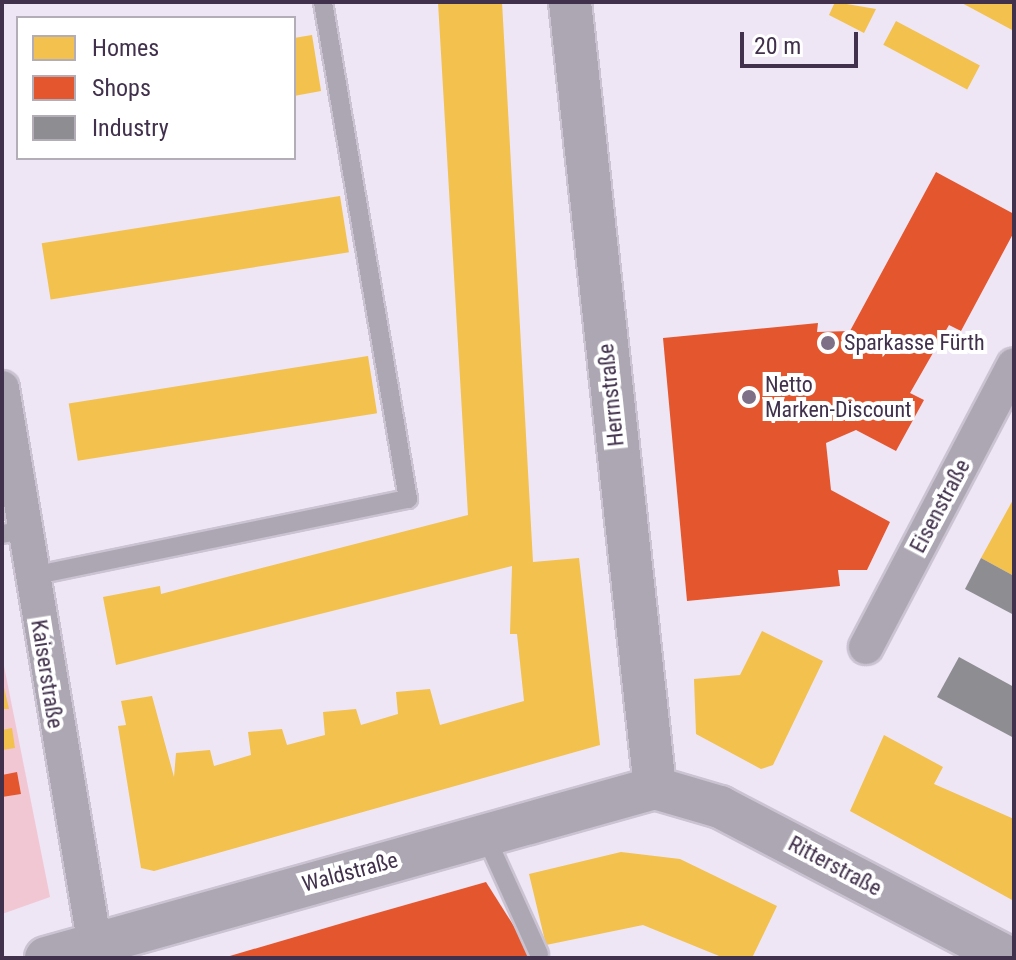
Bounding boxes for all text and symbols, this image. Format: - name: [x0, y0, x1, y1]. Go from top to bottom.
- legend: [16, 16, 296, 160]
- scale bar: [744, 16, 862, 66]
- text: 20 m: [754, 32, 801, 60]
- text: Homes: [92, 34, 159, 62]
- text: Shops: [92, 74, 151, 102]
- text: Industry: [92, 114, 169, 142]
- place label: Sparkasse Fürth: [844, 330, 985, 356]
- marker: Sparkasse Fürth: [819, 334, 837, 352]
- street label: Herrnstraße: [592, 342, 630, 448]
- place label: Netto Marken-Discount: [765, 371, 912, 422]
- marker: Netto Marken-Discount: [740, 388, 758, 406]
- street label: Eisenstraße: [904, 455, 976, 557]
- street label: Kaiserstraße: [25, 618, 69, 730]
- street label: Ritterstraße: [784, 830, 886, 902]
- street label: Waldstraße: [299, 847, 401, 897]

